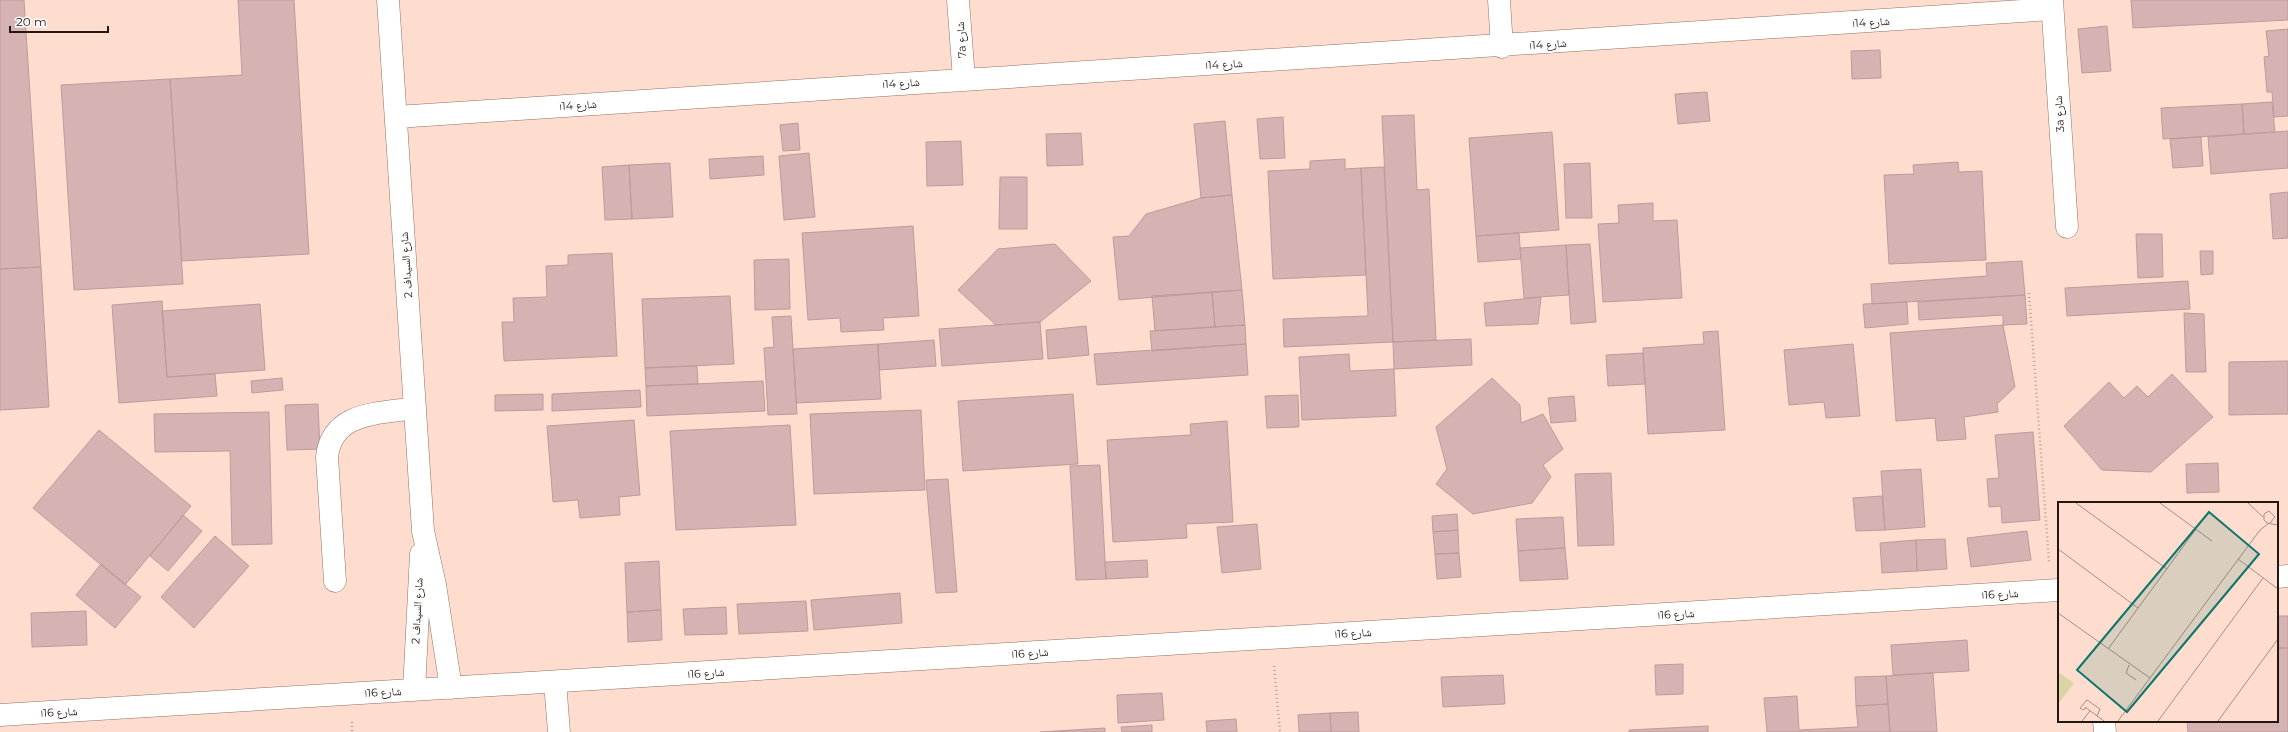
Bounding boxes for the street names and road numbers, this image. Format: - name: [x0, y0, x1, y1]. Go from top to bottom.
- street label: شارع 14ا: [1852, 14, 1890, 30]
- street label: 7a شارع: [953, 21, 969, 59]
- street label: شارع 14ا: [1529, 36, 1567, 52]
- street label: شارع 14ا: [1205, 56, 1243, 72]
- street label: شارع 14ا: [882, 75, 920, 91]
- street label: 3a شارع: [2051, 95, 2067, 133]
- street label: شارع 14ا: [559, 97, 597, 113]
- street label: شارع السيداف 2: [397, 231, 415, 299]
- street label: شارع السيداف 2: [408, 578, 426, 644]
- street label: شارع 16ا: [1981, 586, 2019, 602]
- street label: شارع 16ا: [1657, 606, 1695, 622]
- street label: شارع 16ا: [1334, 625, 1372, 641]
- street label: شارع 16ا: [1011, 645, 1049, 661]
- street label: شارع 16ا: [687, 665, 725, 681]
- street label: شارع 16ا: [364, 684, 402, 700]
- street label: شارع 16ا: [40, 704, 78, 720]

